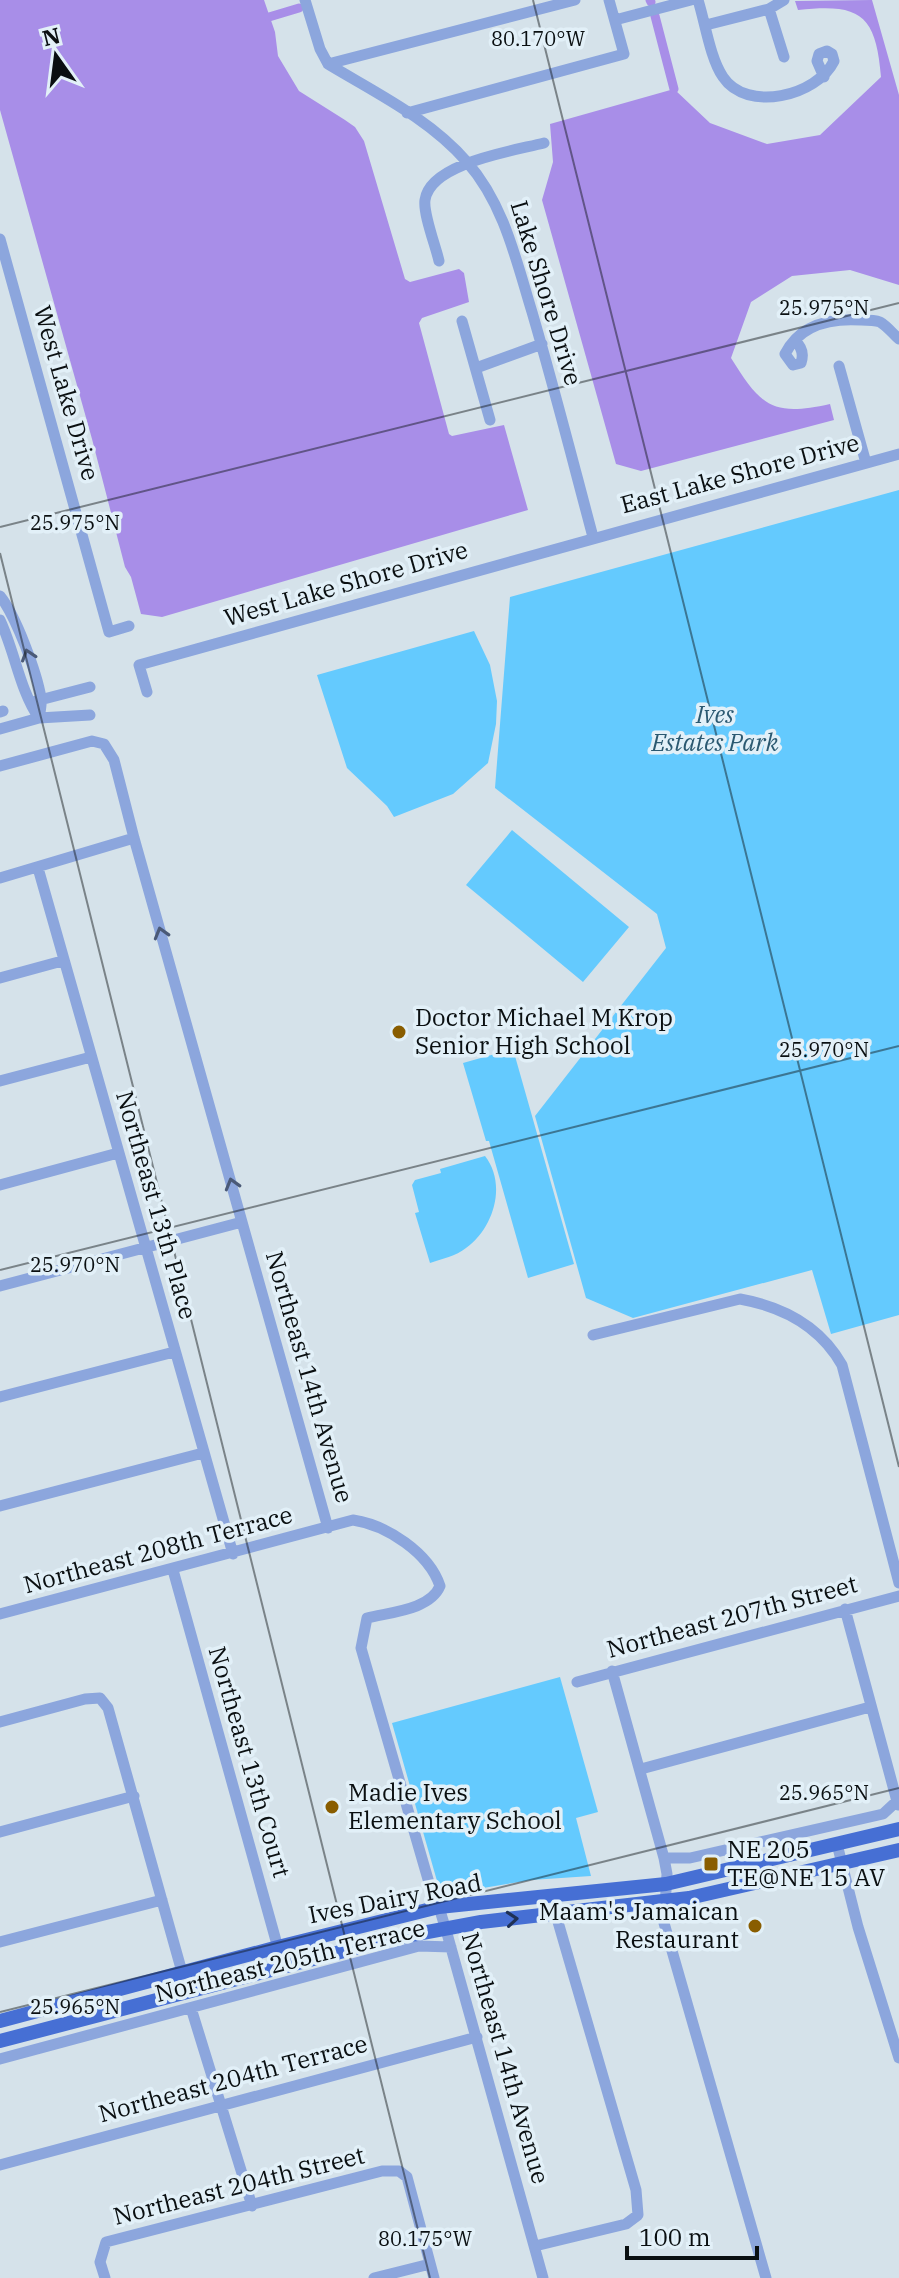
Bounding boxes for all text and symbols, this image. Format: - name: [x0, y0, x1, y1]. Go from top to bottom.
- north arrow: [16, 16, 96, 96]
- text: N: [39, 20, 63, 52]
- text: 80.170°W: [491, 25, 585, 52]
- street label: Lake Shore Drive: [504, 196, 590, 389]
- text: 25.975°N: [779, 294, 869, 321]
- street label: West Lake Drive: [27, 302, 107, 484]
- street label: East Lake Shore Drive: [617, 426, 863, 520]
- text: 25.975°N: [30, 509, 120, 536]
- street label: West Lake Shore Drive: [220, 533, 471, 633]
- one-way arrow: [21, 648, 37, 662]
- park label: Ives Estates Park: [650, 698, 779, 758]
- one-way arrow: [154, 927, 170, 941]
- place label: Doctor Michael M Krop Senior High School: [415, 1001, 673, 1061]
- marker: Doctor Michael M Krop Senior High School: [390, 1023, 408, 1041]
- text: 25.970°N: [779, 1036, 869, 1063]
- street label: Northeast 13th Place: [109, 1087, 205, 1323]
- one-way arrow: [224, 1177, 241, 1191]
- street label: Northeast 14th Avenue: [259, 1247, 361, 1506]
- text: 25.970°N: [30, 1251, 120, 1278]
- street label: Northeast 208th Terrace: [20, 1498, 296, 1600]
- street label: Northeast 207th Street: [603, 1567, 860, 1665]
- street label: Northeast 13th Court: [202, 1642, 298, 1881]
- place label: Madie Ives Elementary School: [348, 1776, 562, 1836]
- text: 25.965°N: [779, 1779, 869, 1806]
- marker: Madie Ives Elementary School: [323, 1798, 341, 1816]
- place label: NE 205 TE@NE 15 AV: [727, 1833, 885, 1893]
- marker: NE 205 TE@NE 15 AV: [702, 1855, 720, 1873]
- street label: Ives Dairy Road: [306, 1866, 484, 1930]
- place label: Maam's Jamaican Restaurant: [539, 1895, 739, 1955]
- street label: Northeast 205th Terrace: [151, 1911, 428, 2009]
- one-way arrow: [506, 1911, 519, 1928]
- marker: Maam's Jamaican Restaurant: [746, 1917, 764, 1935]
- street label: Northeast 14th Avenue: [455, 1928, 557, 2187]
- text: 25.965°N: [30, 1993, 120, 2020]
- street label: Northeast 204th Terrace: [95, 2027, 371, 2129]
- street label: Northeast 204th Street: [110, 2138, 368, 2232]
- scale bar: [627, 2210, 757, 2260]
- text: 100 m: [639, 2221, 711, 2253]
- text: 80.175°W: [378, 2225, 472, 2252]

